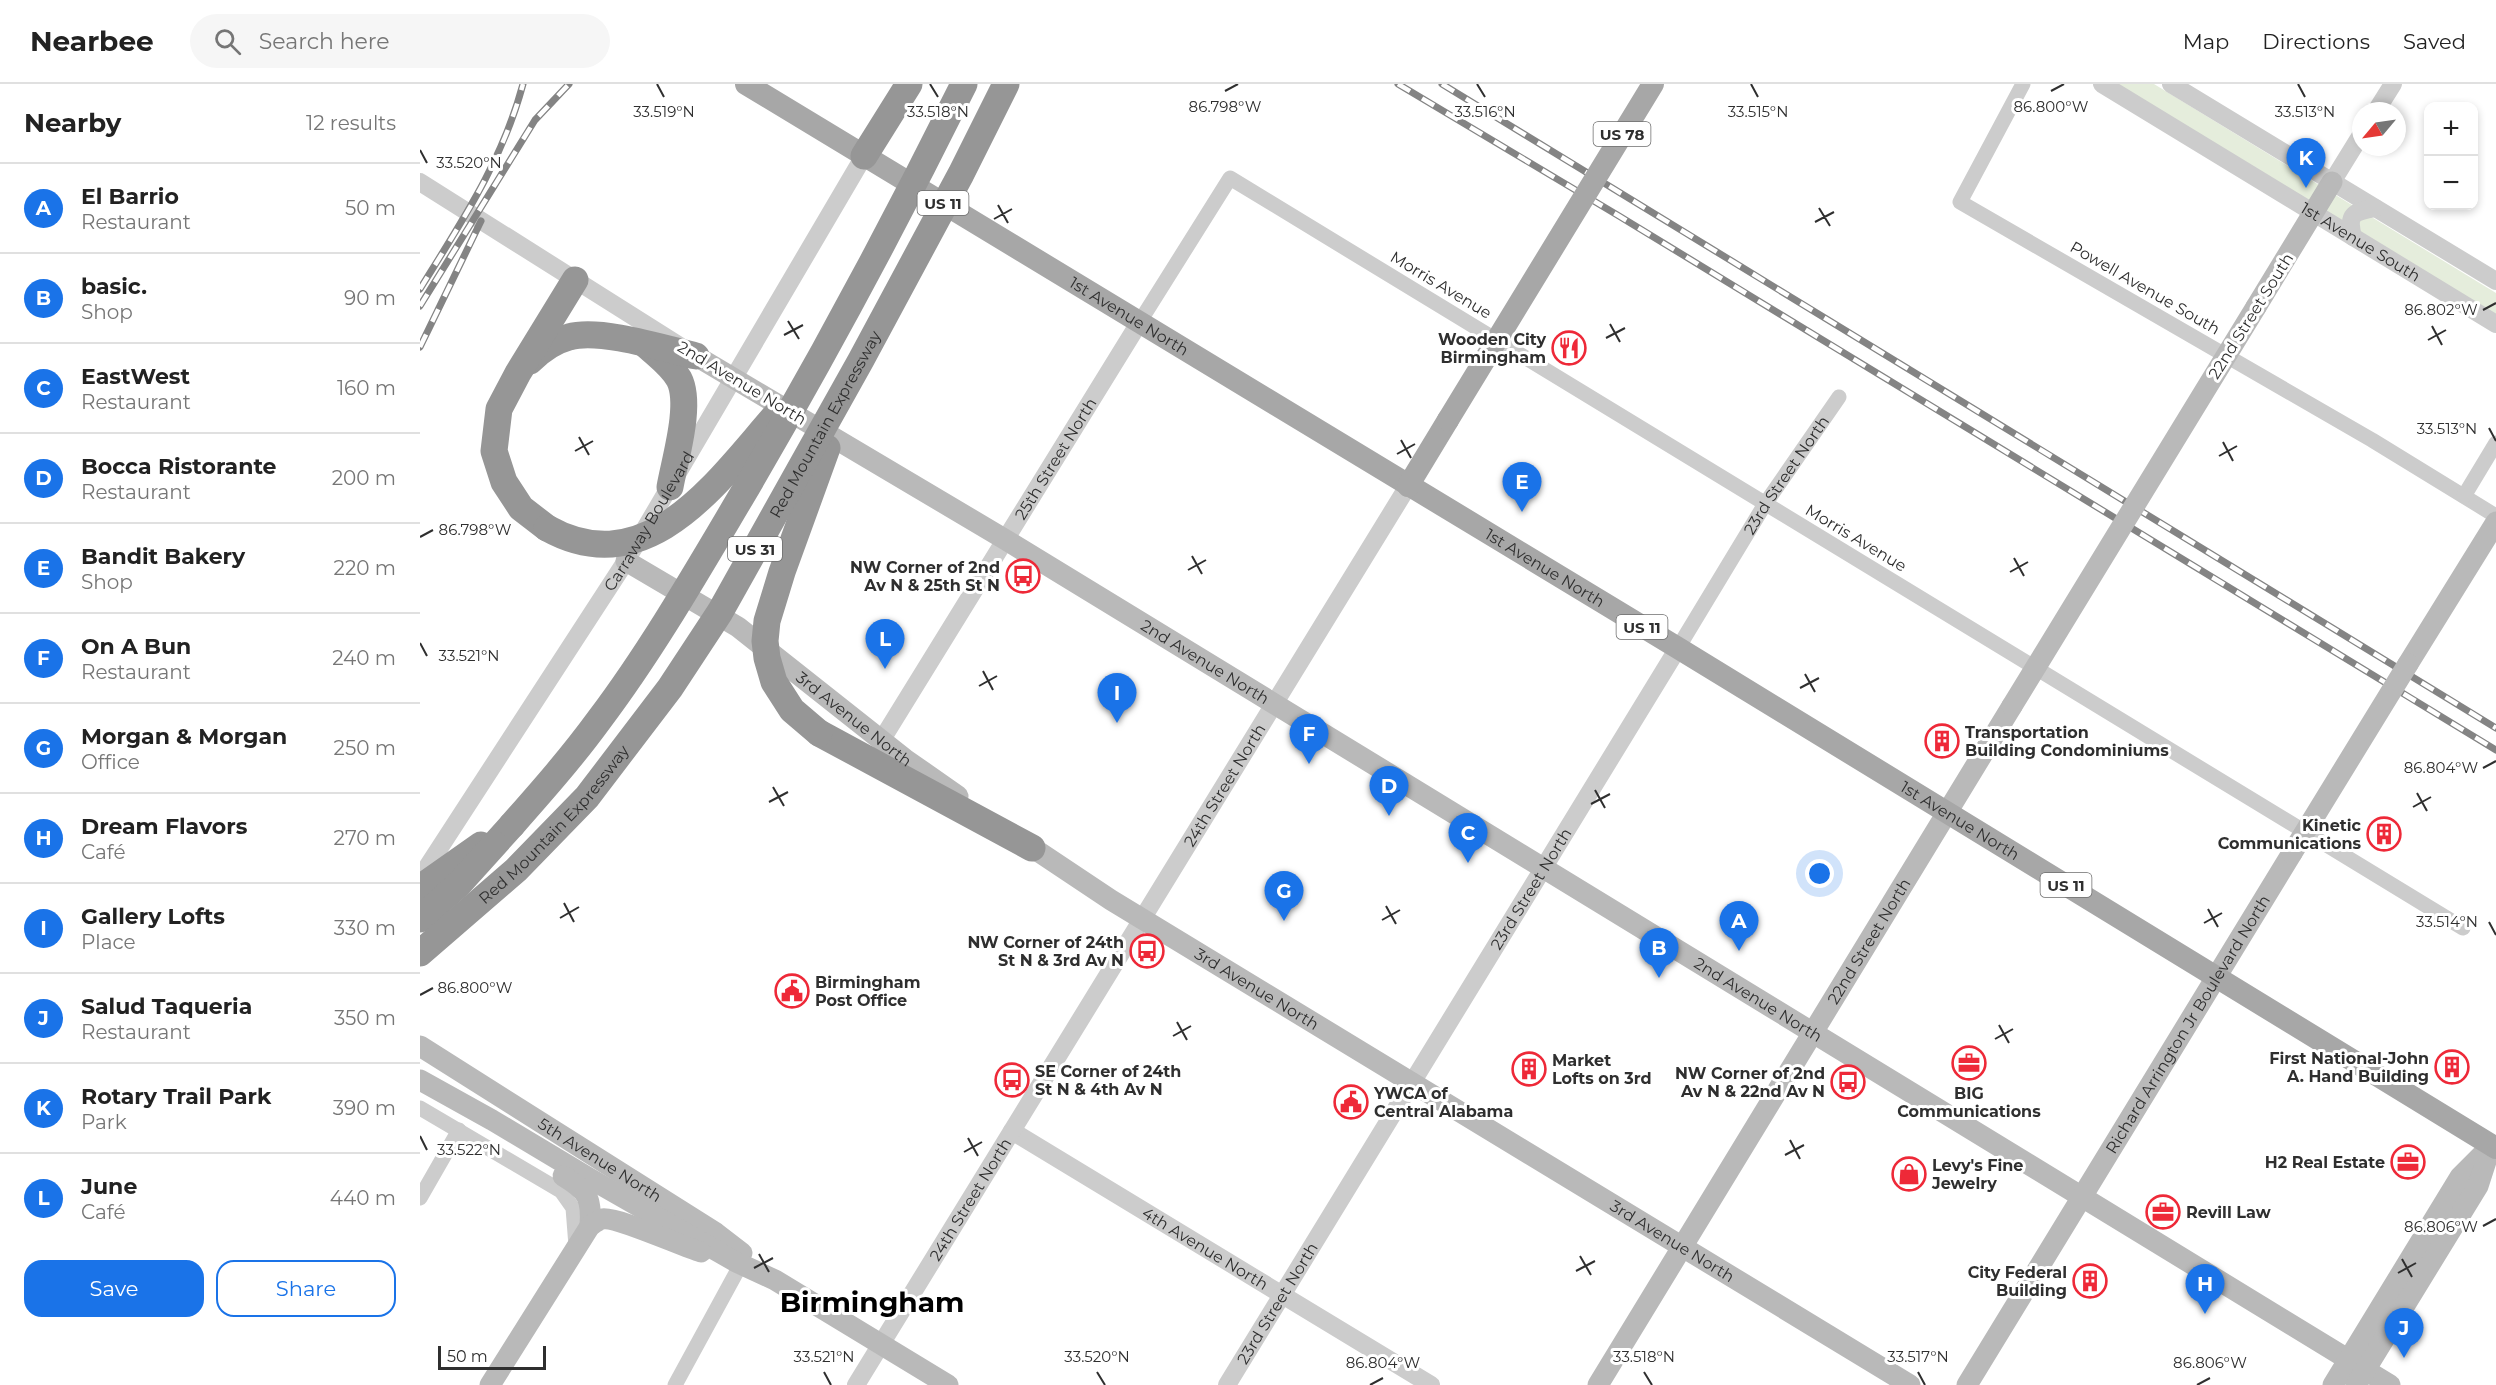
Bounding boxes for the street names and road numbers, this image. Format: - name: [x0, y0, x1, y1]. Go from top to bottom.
- road number: US 78: [1594, 122, 1650, 146]
- road number: US 11: [918, 191, 968, 215]
- street label: 1st Avenue South: [2297, 198, 2424, 285]
- street label: Powell Avenue South: [2067, 237, 2223, 339]
- street label: Morris Avenue: [1387, 247, 1495, 323]
- street label: 22nd Street South: [2205, 250, 2297, 382]
- street label: 1st Avenue North: [1066, 273, 1192, 359]
- street label: Red Mountain Expressway: [765, 327, 885, 521]
- street label: 2nd Avenue North: [674, 337, 810, 429]
- street label: 25th Street North: [1011, 394, 1100, 523]
- street label: 23rd Street North: [1739, 412, 1833, 538]
- street label: Carraway Boulevard: [600, 448, 698, 595]
- street label: Morris Avenue: [1802, 500, 1910, 576]
- street label: 1st Avenue North: [1482, 524, 1608, 611]
- road number: US 31: [728, 537, 782, 561]
- street label: 2nd Avenue North: [1138, 615, 1273, 708]
- road number: US 11: [1616, 615, 1668, 639]
- street label: 3rd Avenue North: [793, 667, 915, 770]
- street label: 24th Street North: [1180, 720, 1269, 850]
- street label: Red Mountain Expressway: [475, 741, 633, 908]
- street label: 1st Avenue North: [1897, 777, 2023, 864]
- street label: 23rd Street North: [1486, 824, 1575, 953]
- road number: US 11: [2040, 873, 2092, 897]
- street label: 22nd Street North: [1823, 875, 1914, 1007]
- street label: Richard Arrington Jr Boulevard North: [2101, 891, 2274, 1157]
- street label: 3rd Avenue North: [1191, 944, 1323, 1034]
- street label: 2nd Avenue North: [1691, 953, 1826, 1046]
- street label: 5th Avenue North: [535, 1114, 665, 1206]
- street label: 24th Street North: [925, 1134, 1015, 1264]
- street label: 3rd Avenue North: [1607, 1196, 1738, 1286]
- street label: 4th Avenue North: [1139, 1203, 1272, 1294]
- street label: 23rd Street North: [1233, 1239, 1322, 1367]

